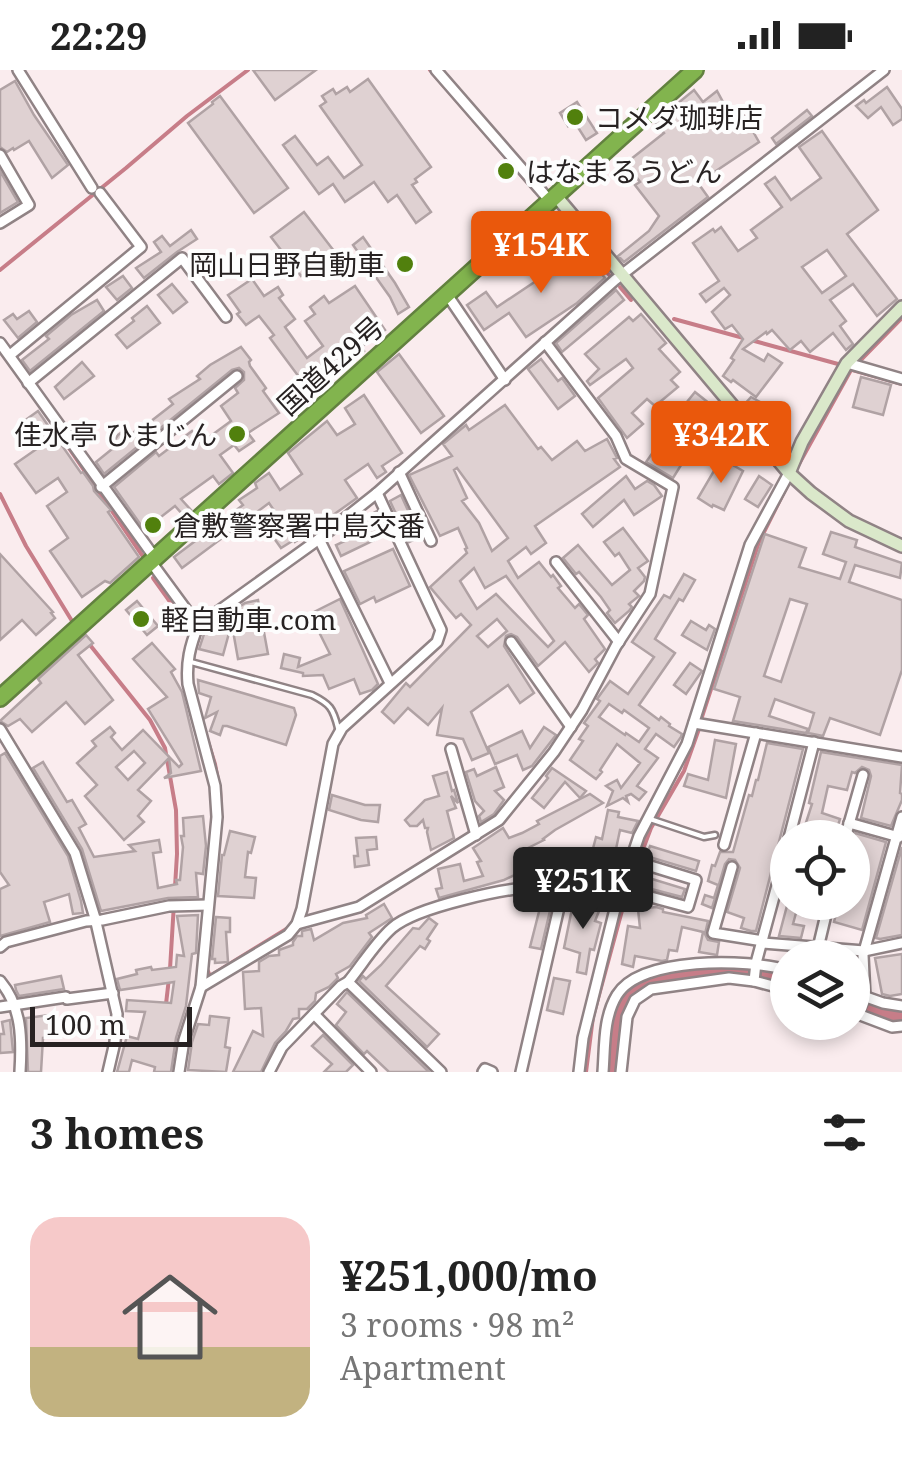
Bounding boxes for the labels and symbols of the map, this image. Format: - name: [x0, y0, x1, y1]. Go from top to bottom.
- place label: コメダ珈琲店: [595, 98, 763, 136]
- marker: コメダ珈琲店: [564, 106, 586, 128]
- place label: はなまるうどん: [526, 152, 722, 190]
- marker: はなまるうどん: [495, 160, 517, 182]
- pin: ¥154K: [471, 211, 611, 296]
- place label: 岡山日野自動車: [189, 245, 385, 283]
- marker: 岡山日野自動車: [394, 253, 416, 275]
- street label: 国道429号: [269, 307, 391, 423]
- pin: ¥342K: [651, 401, 791, 486]
- place label: 佳水亭 ひまじん: [14, 415, 217, 453]
- marker: 佳水亭 ひまじん: [226, 423, 248, 445]
- place label: 倉敷警察署中島交番: [173, 506, 425, 544]
- marker: 倉敷警察署中島交番: [142, 514, 164, 536]
- place label: 軽自動車.com: [161, 600, 336, 638]
- marker: 軽自動車.com: [130, 608, 152, 630]
- pin: ¥251K: [513, 847, 653, 932]
- scale bar: [30, 1002, 192, 1046]

